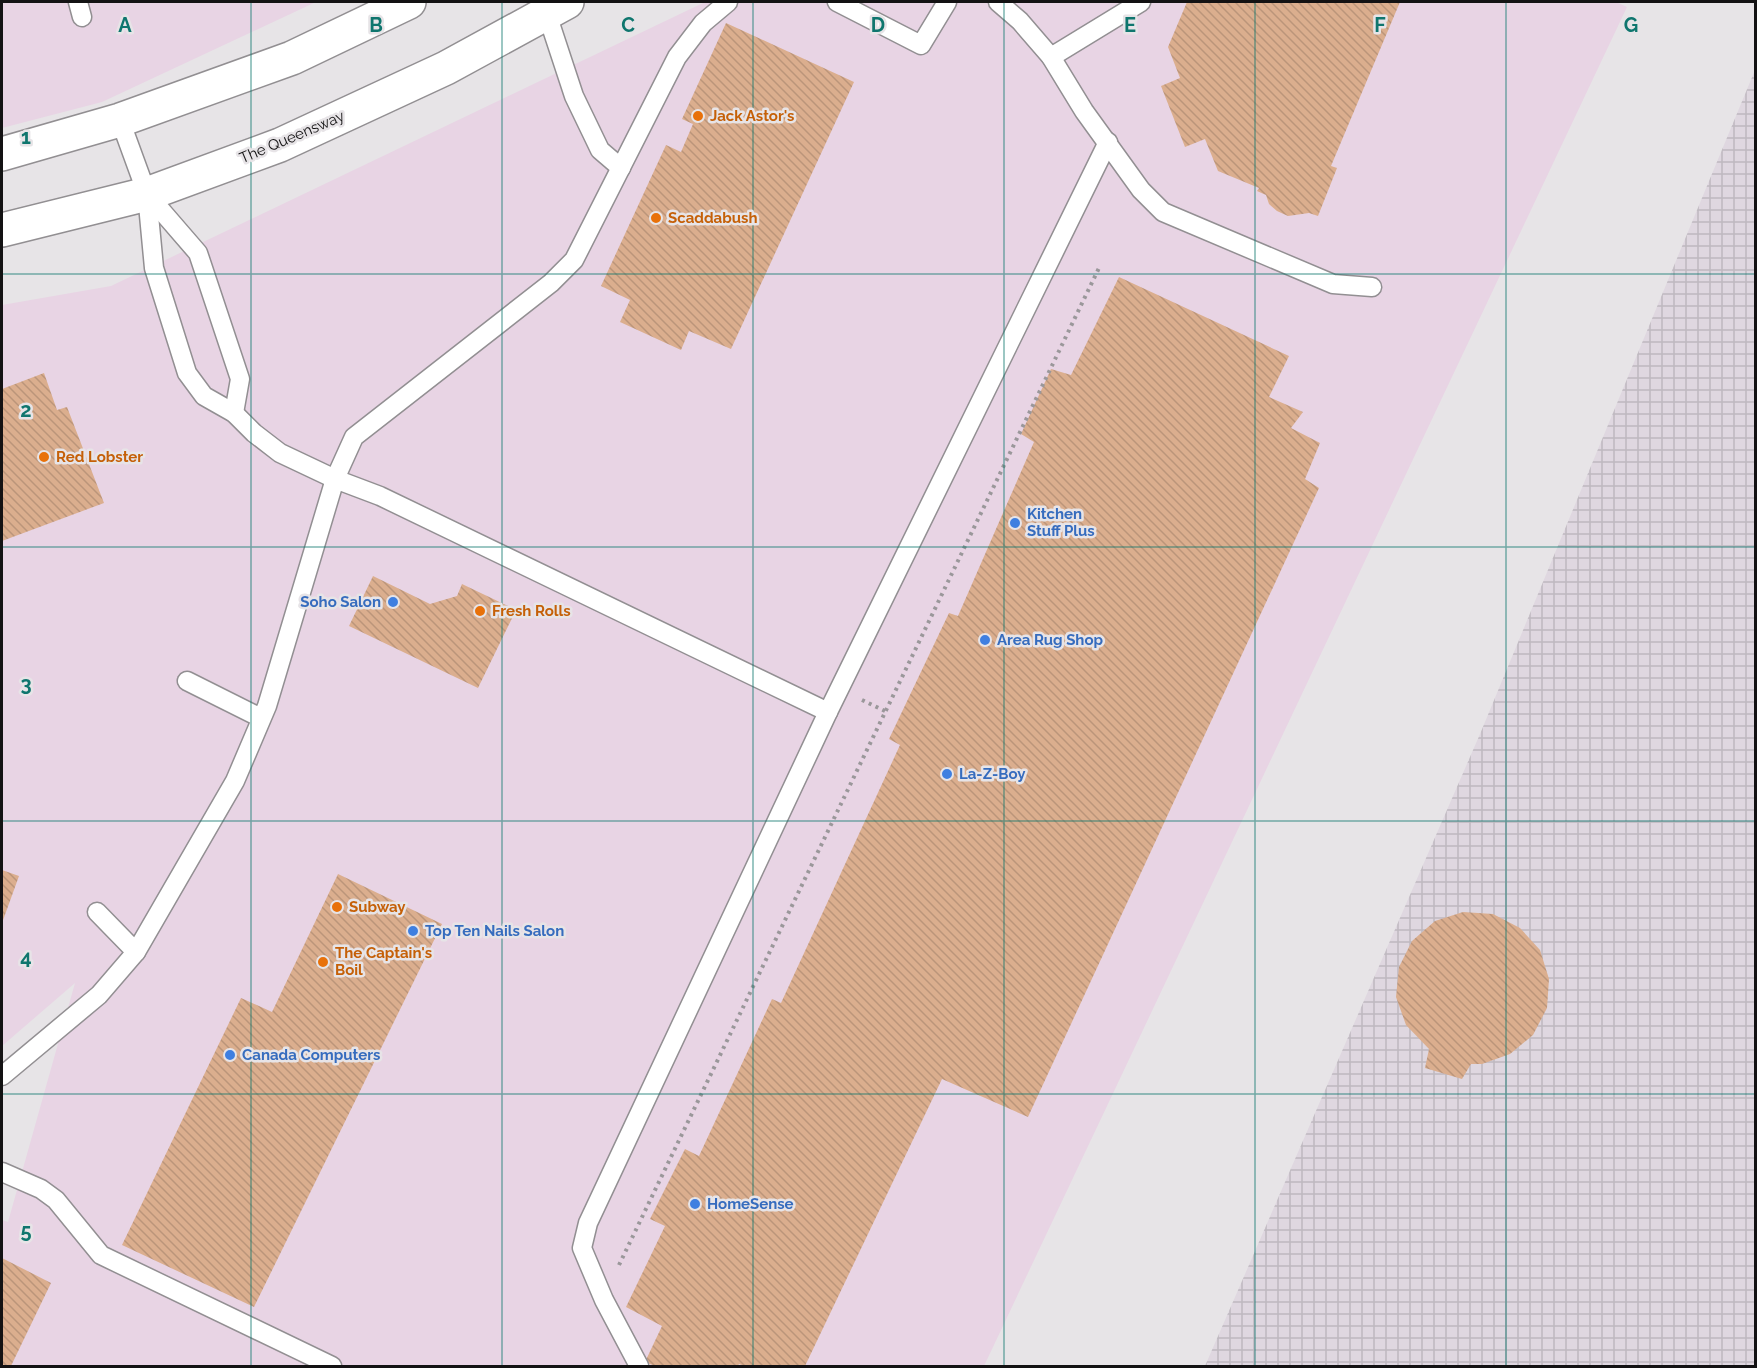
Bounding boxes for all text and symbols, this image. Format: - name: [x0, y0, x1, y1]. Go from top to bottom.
- text: A: [118, 13, 132, 37]
- text: B: [369, 13, 383, 37]
- text: C: [621, 13, 635, 37]
- text: D: [871, 13, 885, 37]
- text: E: [1124, 13, 1136, 37]
- text: F: [1374, 13, 1386, 37]
- text: G: [1624, 13, 1638, 37]
- street label: The Queensway: [237, 107, 347, 167]
- place label: Jack Astor's: [710, 107, 794, 125]
- marker: Jack Astor's: [691, 109, 705, 123]
- text: 1: [21, 125, 31, 149]
- place label: Scaddabush: [668, 209, 757, 227]
- marker: Scaddabush: [649, 211, 663, 225]
- text: 2: [20, 398, 32, 422]
- place label: Red Lobster: [56, 448, 143, 466]
- marker: Red Lobster: [37, 450, 51, 464]
- place label: Kitchen Stuff Plus: [1027, 505, 1095, 540]
- marker: Kitchen Stuff Plus: [1008, 516, 1022, 530]
- place label: Soho Salon: [300, 593, 381, 611]
- marker: Soho Salon: [386, 595, 400, 609]
- place label: Fresh Rolls: [492, 602, 571, 620]
- marker: Fresh Rolls: [473, 604, 487, 618]
- place label: Area Rug Shop: [997, 631, 1104, 649]
- marker: Area Rug Shop: [978, 633, 992, 647]
- text: 3: [20, 672, 32, 696]
- place label: La-Z-Boy: [959, 765, 1026, 783]
- marker: La-Z-Boy: [940, 767, 954, 781]
- place label: Subway: [349, 898, 406, 916]
- marker: Subway: [330, 900, 344, 914]
- place label: Top Ten Nails Salon: [425, 922, 564, 940]
- marker: Top Ten Nails Salon: [406, 924, 420, 938]
- place label: The Captain's Boil: [335, 944, 432, 979]
- text: 4: [20, 945, 32, 969]
- marker: The Captain's Boil: [316, 955, 330, 969]
- place label: Canada Computers: [242, 1046, 380, 1064]
- marker: Canada Computers: [223, 1048, 237, 1062]
- place label: HomeSense: [707, 1195, 794, 1213]
- marker: HomeSense: [688, 1197, 702, 1211]
- text: 5: [20, 1219, 32, 1243]

